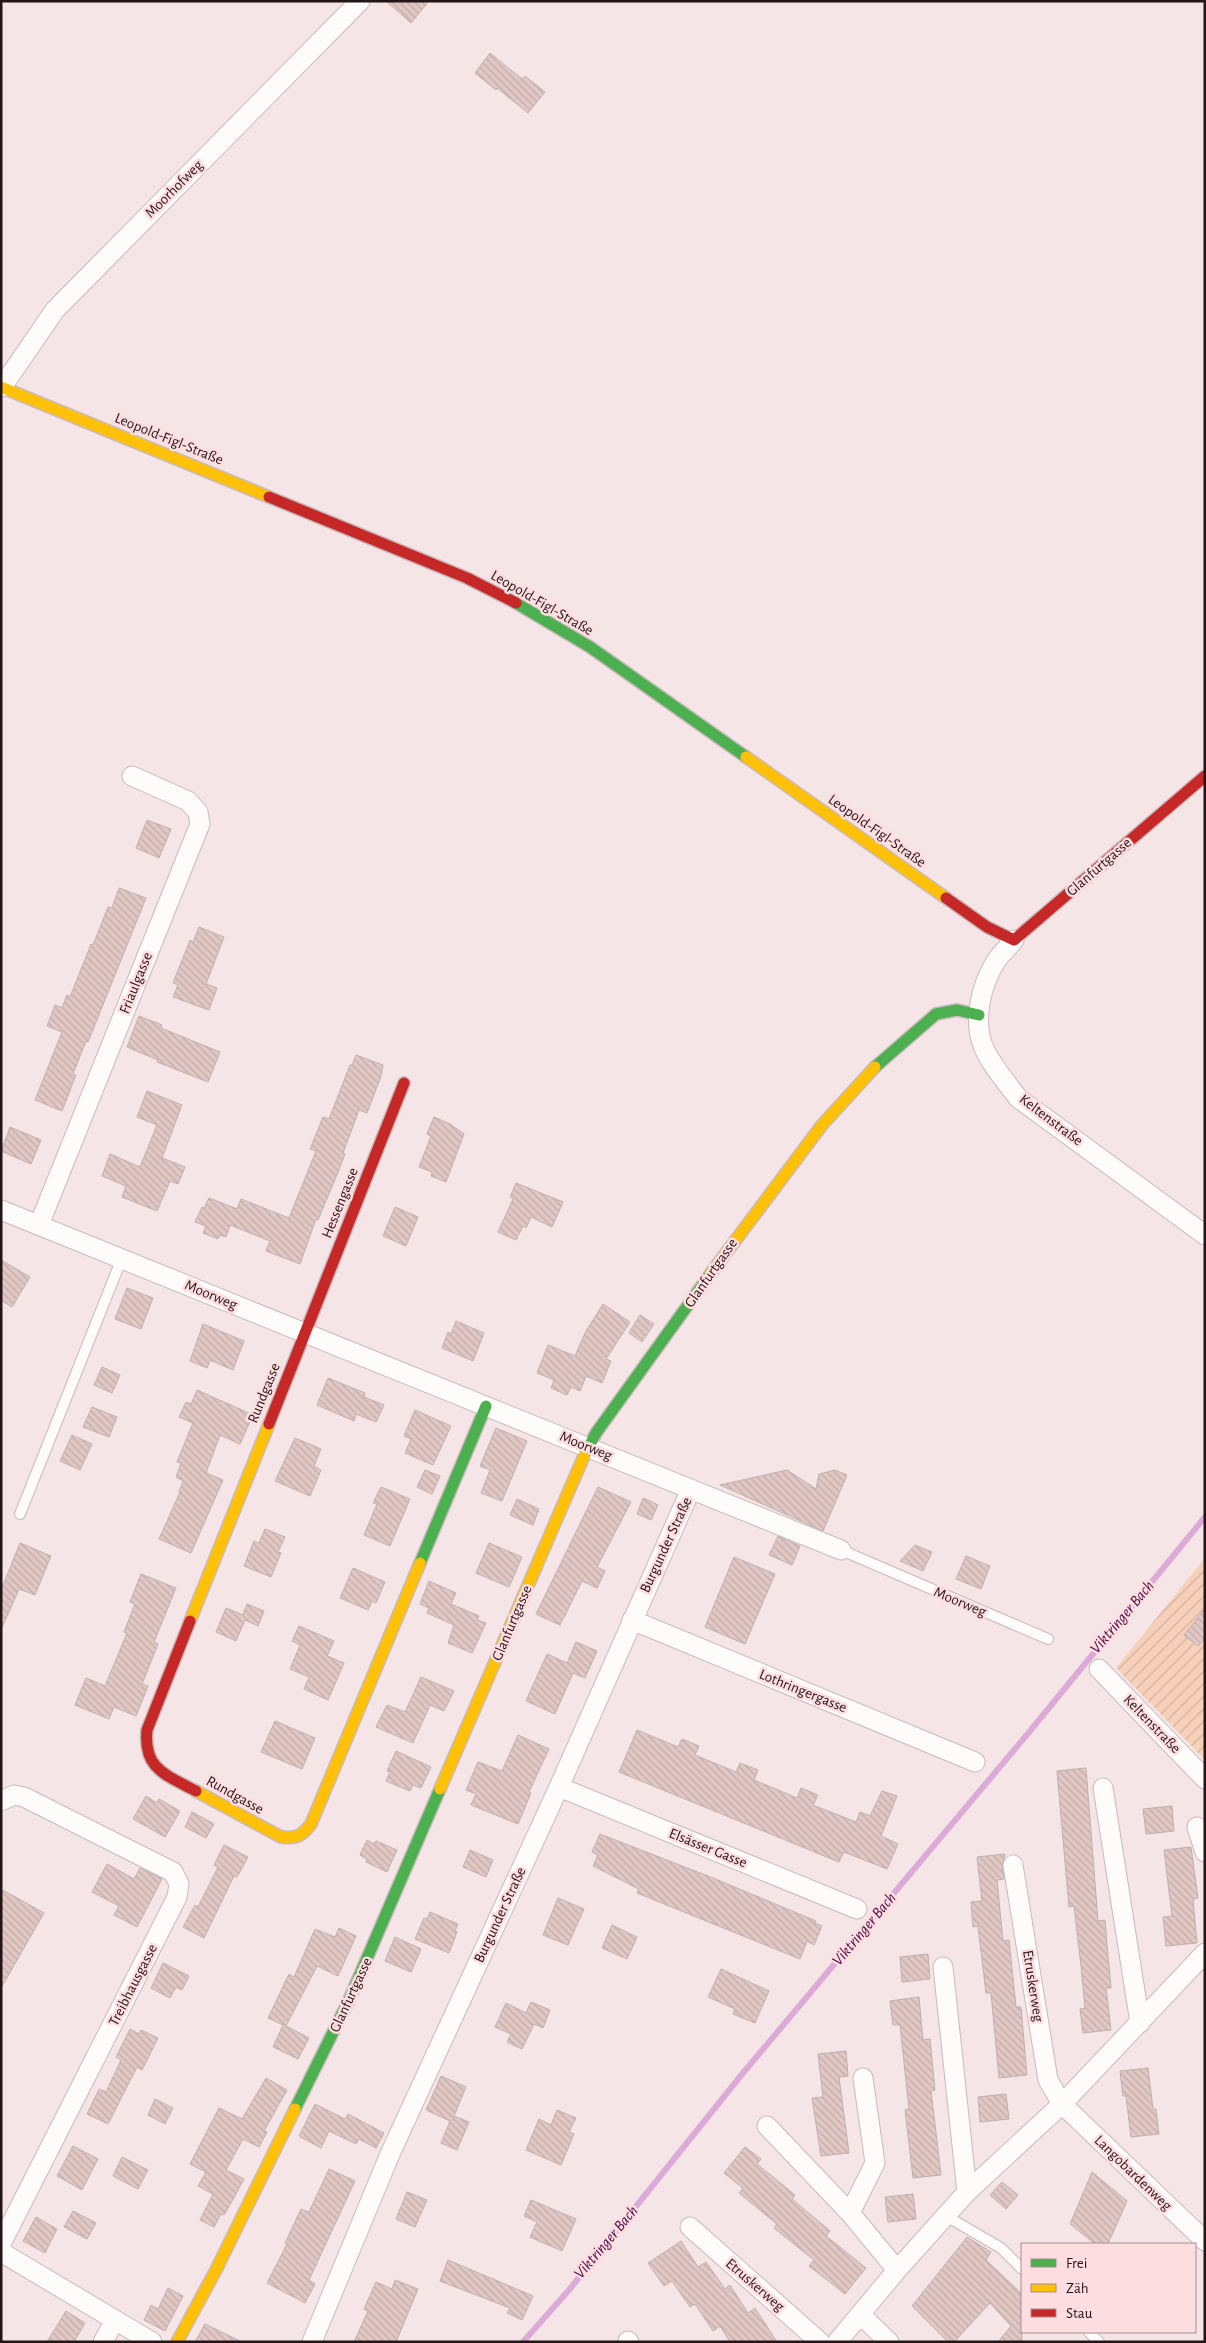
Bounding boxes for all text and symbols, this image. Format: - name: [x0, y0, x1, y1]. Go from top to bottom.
- street label: Moorhofweg: [142, 157, 206, 221]
- street label: Leopold-Figl-Straße: [113, 410, 225, 468]
- street label: Leopold-Figl-Straße: [488, 568, 596, 638]
- street label: Leopold-Figl-Straße: [825, 792, 929, 870]
- street label: Glanfurtgasse: [1064, 835, 1134, 899]
- street label: Friaulgasse: [117, 950, 155, 1016]
- street label: Keltenstraße: [1017, 1091, 1085, 1149]
- street label: Hessengasse: [319, 1165, 361, 1240]
- street label: Glanfurtgasse: [682, 1236, 740, 1310]
- street label: Moorweg: [183, 1277, 240, 1313]
- street label: Rundgasse: [245, 1361, 283, 1425]
- street label: Moorweg: [558, 1429, 615, 1464]
- street label: Burgunder Straße: [637, 1495, 695, 1595]
- water label: Viktringer Bach: [1087, 1578, 1157, 1656]
- street label: Glanfurtgasse: [489, 1583, 535, 1663]
- street label: Moorweg: [932, 1584, 989, 1620]
- street label: Lothringergasse: [757, 1667, 849, 1715]
- street label: Keltenstraße: [1121, 1692, 1183, 1756]
- street label: Rundgasse: [204, 1773, 266, 1817]
- street label: Elsässer Gasse: [667, 1826, 749, 1870]
- street label: Burgunder Straße: [471, 1865, 529, 1965]
- water label: Viktringer Bach: [829, 1890, 899, 1968]
- street label: Treibhausgasse: [106, 1942, 160, 2028]
- street label: Etruskerweg: [1020, 1949, 1046, 2024]
- street label: Glanfurtgasse: [327, 1955, 375, 2035]
- street label: Langobardenweg: [1092, 2133, 1175, 2214]
- water label: Viktringer Bach: [571, 2203, 641, 2281]
- legend: [1021, 2243, 1196, 2333]
- street label: Etruskerweg: [723, 2256, 788, 2315]
- text: Frei: [1066, 2256, 1087, 2271]
- text: Zäh: [1066, 2281, 1089, 2296]
- text: Stau: [1066, 2306, 1093, 2321]

